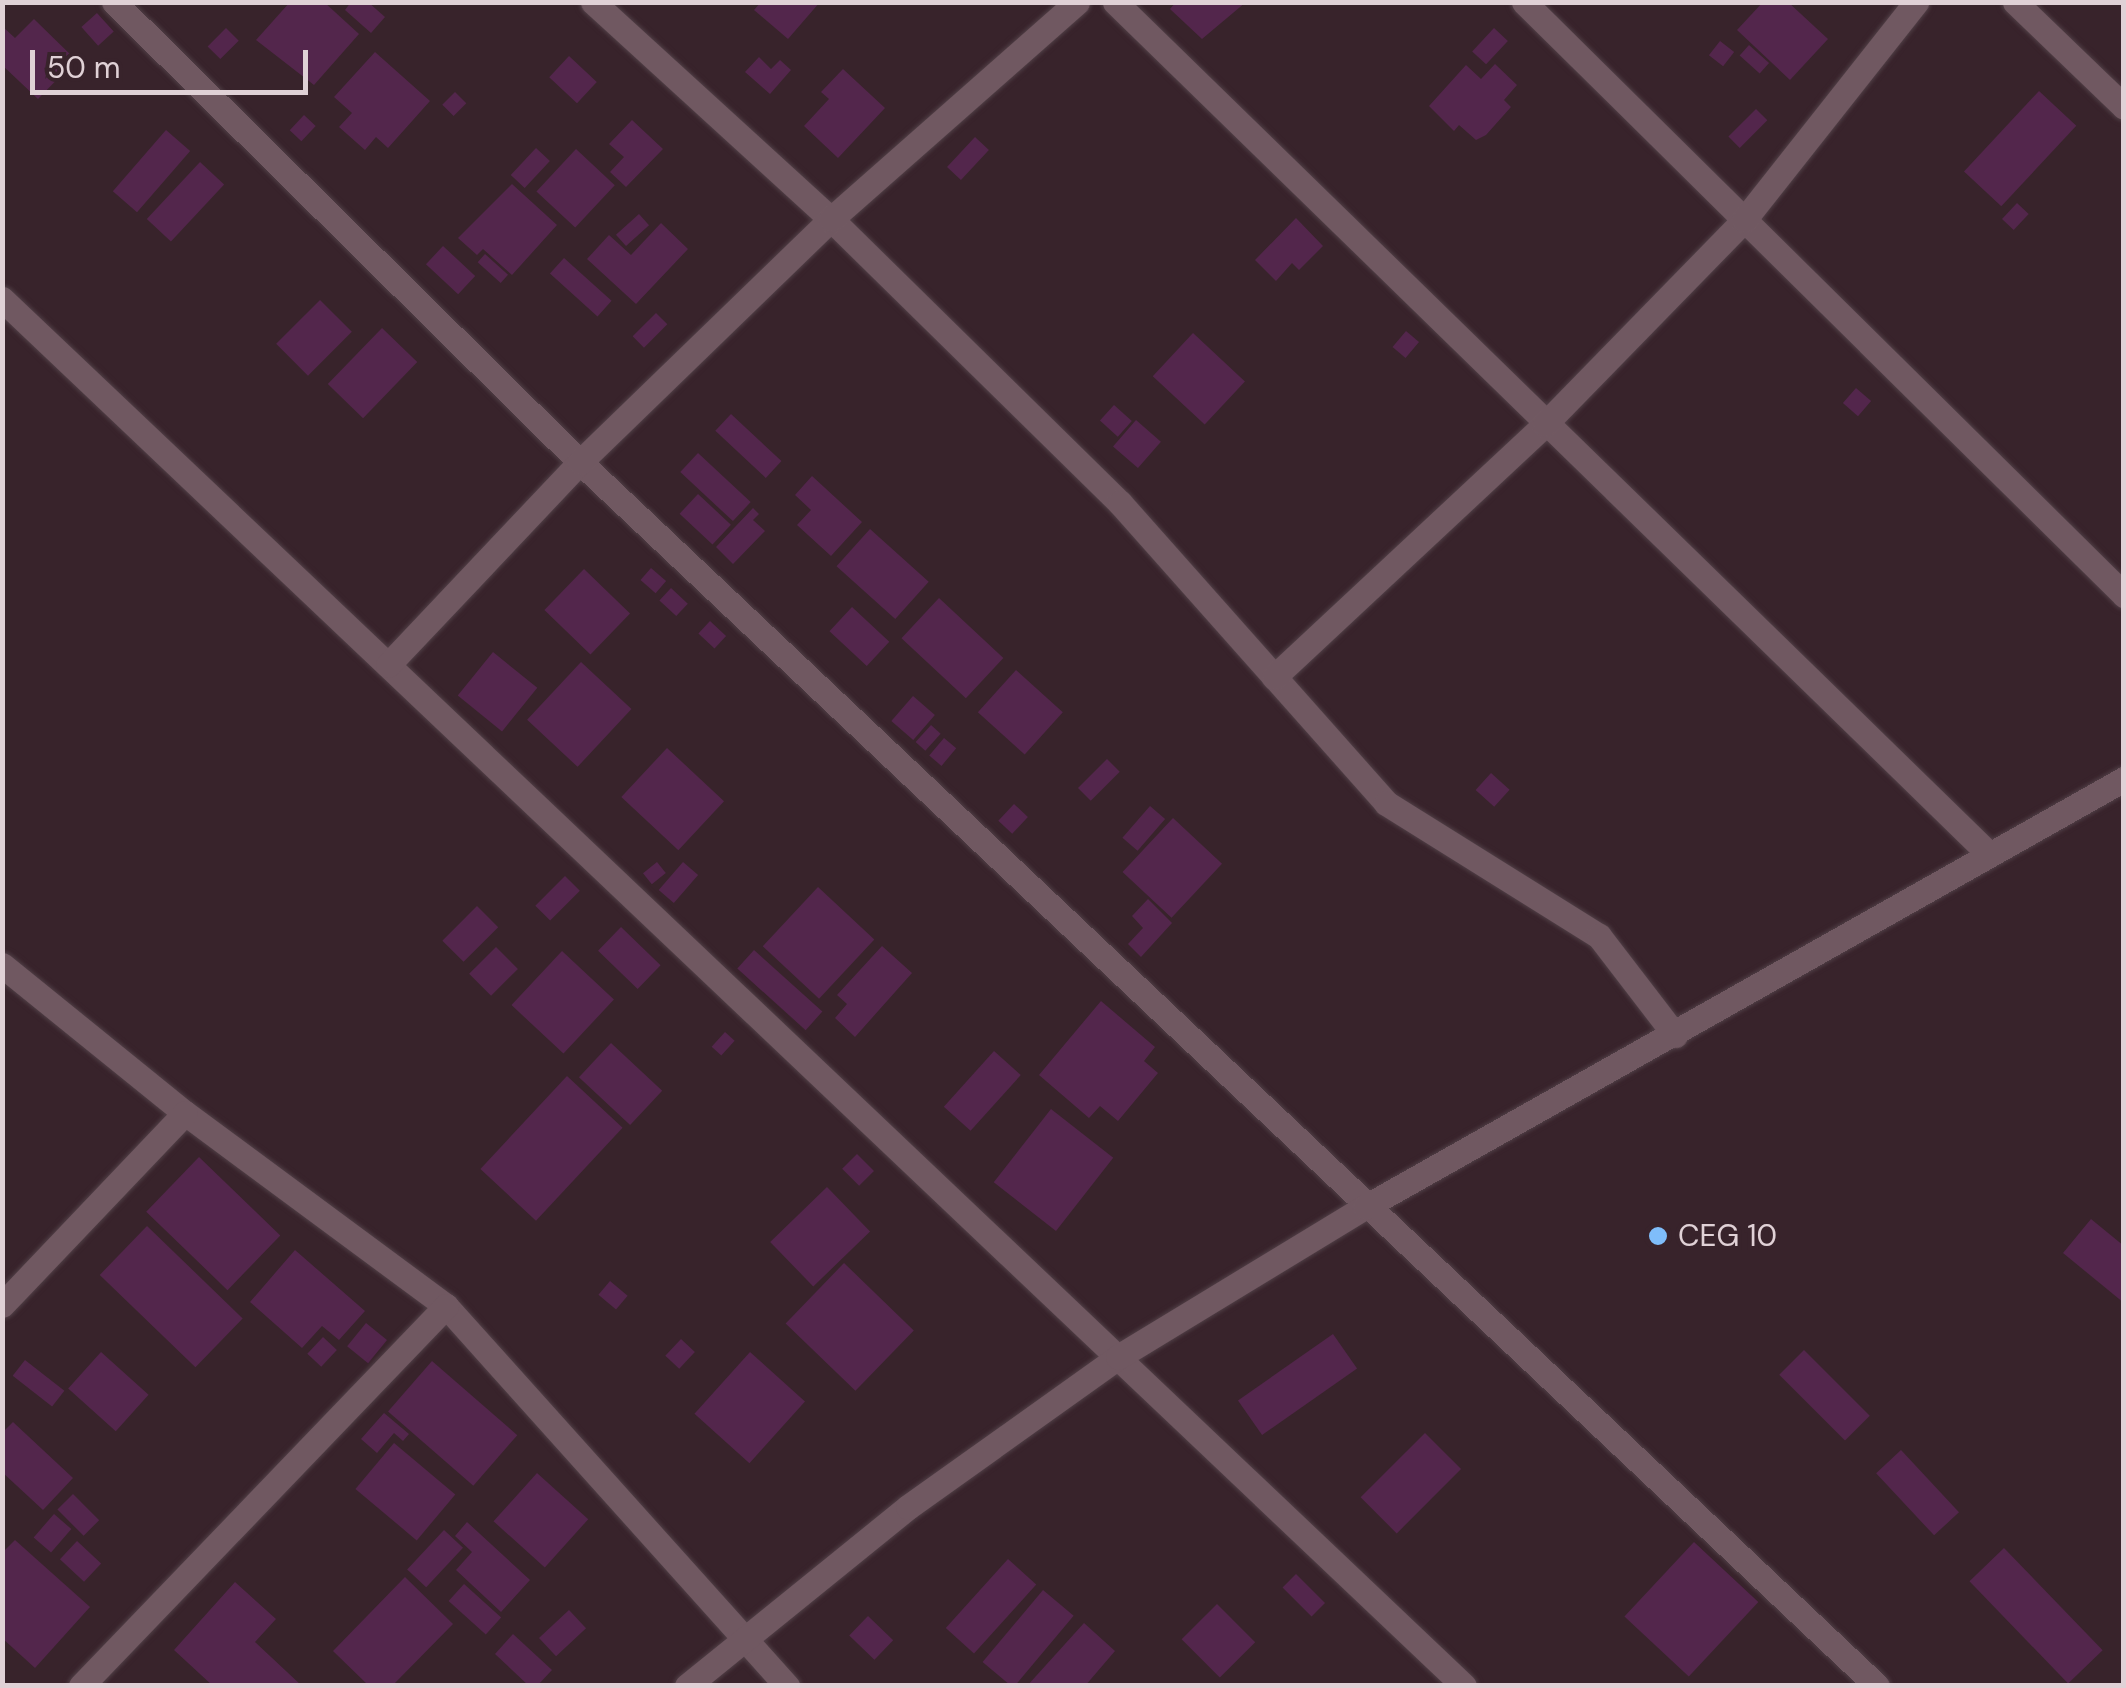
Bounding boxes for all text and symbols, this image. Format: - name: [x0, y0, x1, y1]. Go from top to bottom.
- scale bar: [35, 30, 312, 92]
- text: 50 m: [47, 48, 121, 87]
- place label: CEG 10: [1678, 1218, 1777, 1254]
- marker: CEG 10: [1647, 1225, 1669, 1247]

